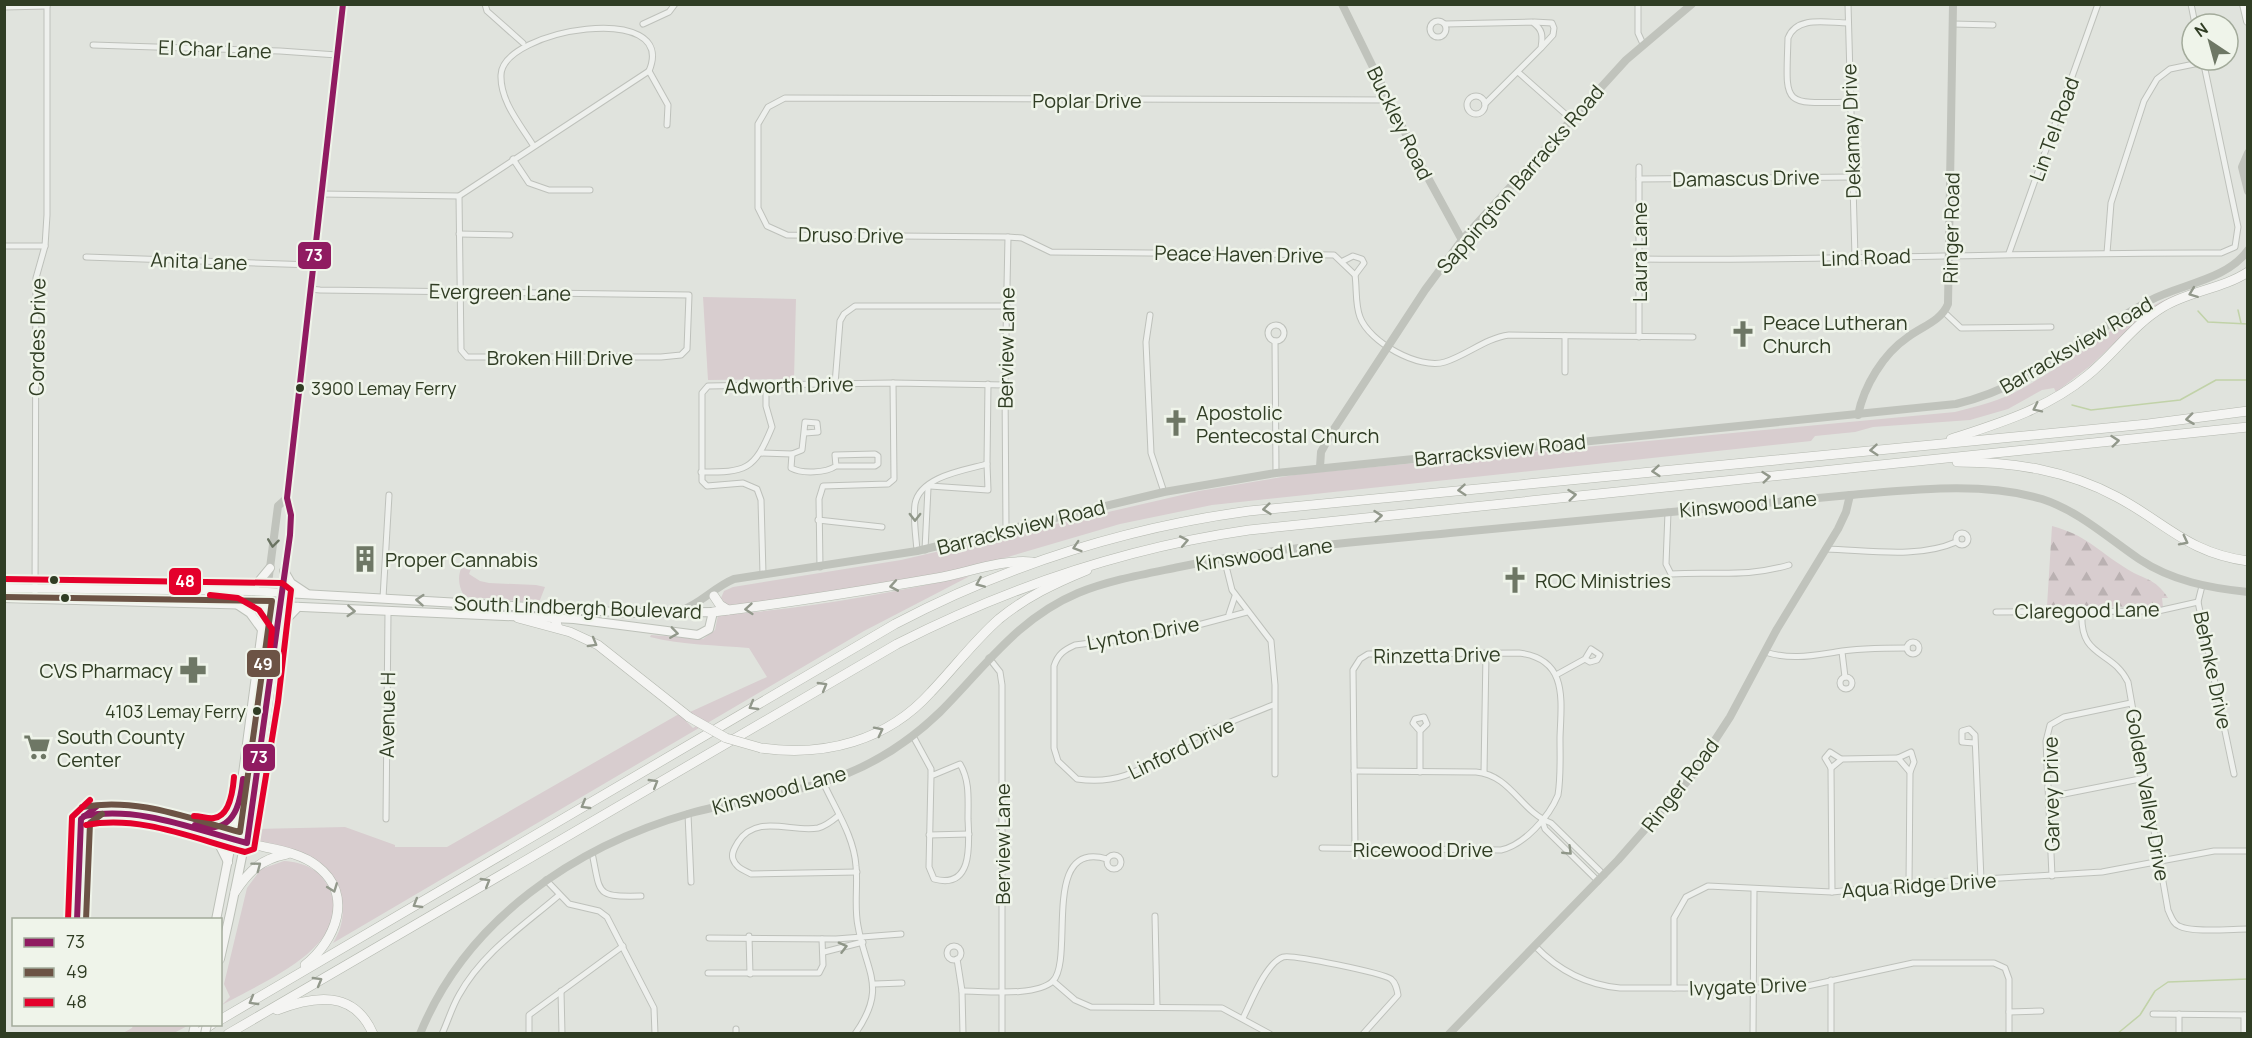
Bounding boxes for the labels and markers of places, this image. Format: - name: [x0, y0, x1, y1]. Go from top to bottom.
- place label: Peace Lutheran Church: [1763, 309, 1908, 359]
- church icon: Peace Lutheran Church: [1728, 319, 1758, 349]
- place label: 3900 Lemay Ferry: [311, 376, 457, 400]
- marker: 3900 Lemay Ferry: [294, 382, 306, 394]
- place label: Apostolic Pentecostal Church: [1196, 399, 1379, 449]
- church icon: Apostolic Pentecostal Church: [1161, 408, 1191, 438]
- building icon: Proper Cannabis: [350, 544, 380, 574]
- place label: Proper Cannabis: [385, 546, 538, 573]
- church icon: ROC Ministries: [1500, 565, 1530, 595]
- place label: ROC Ministries: [1535, 567, 1671, 594]
- unlabelled marker: [48, 574, 60, 586]
- unlabelled marker: [59, 592, 71, 604]
- pharmacy icon: CVS Pharmacy: [178, 655, 208, 685]
- place label: CVS Pharmacy: [40, 657, 173, 684]
- place label: 4103 Lemay Ferry: [105, 699, 247, 723]
- marker: 4103 Lemay Ferry: [251, 705, 263, 717]
- place label: South County Center: [57, 723, 186, 773]
- supermarket icon: South County Center: [22, 732, 52, 762]

